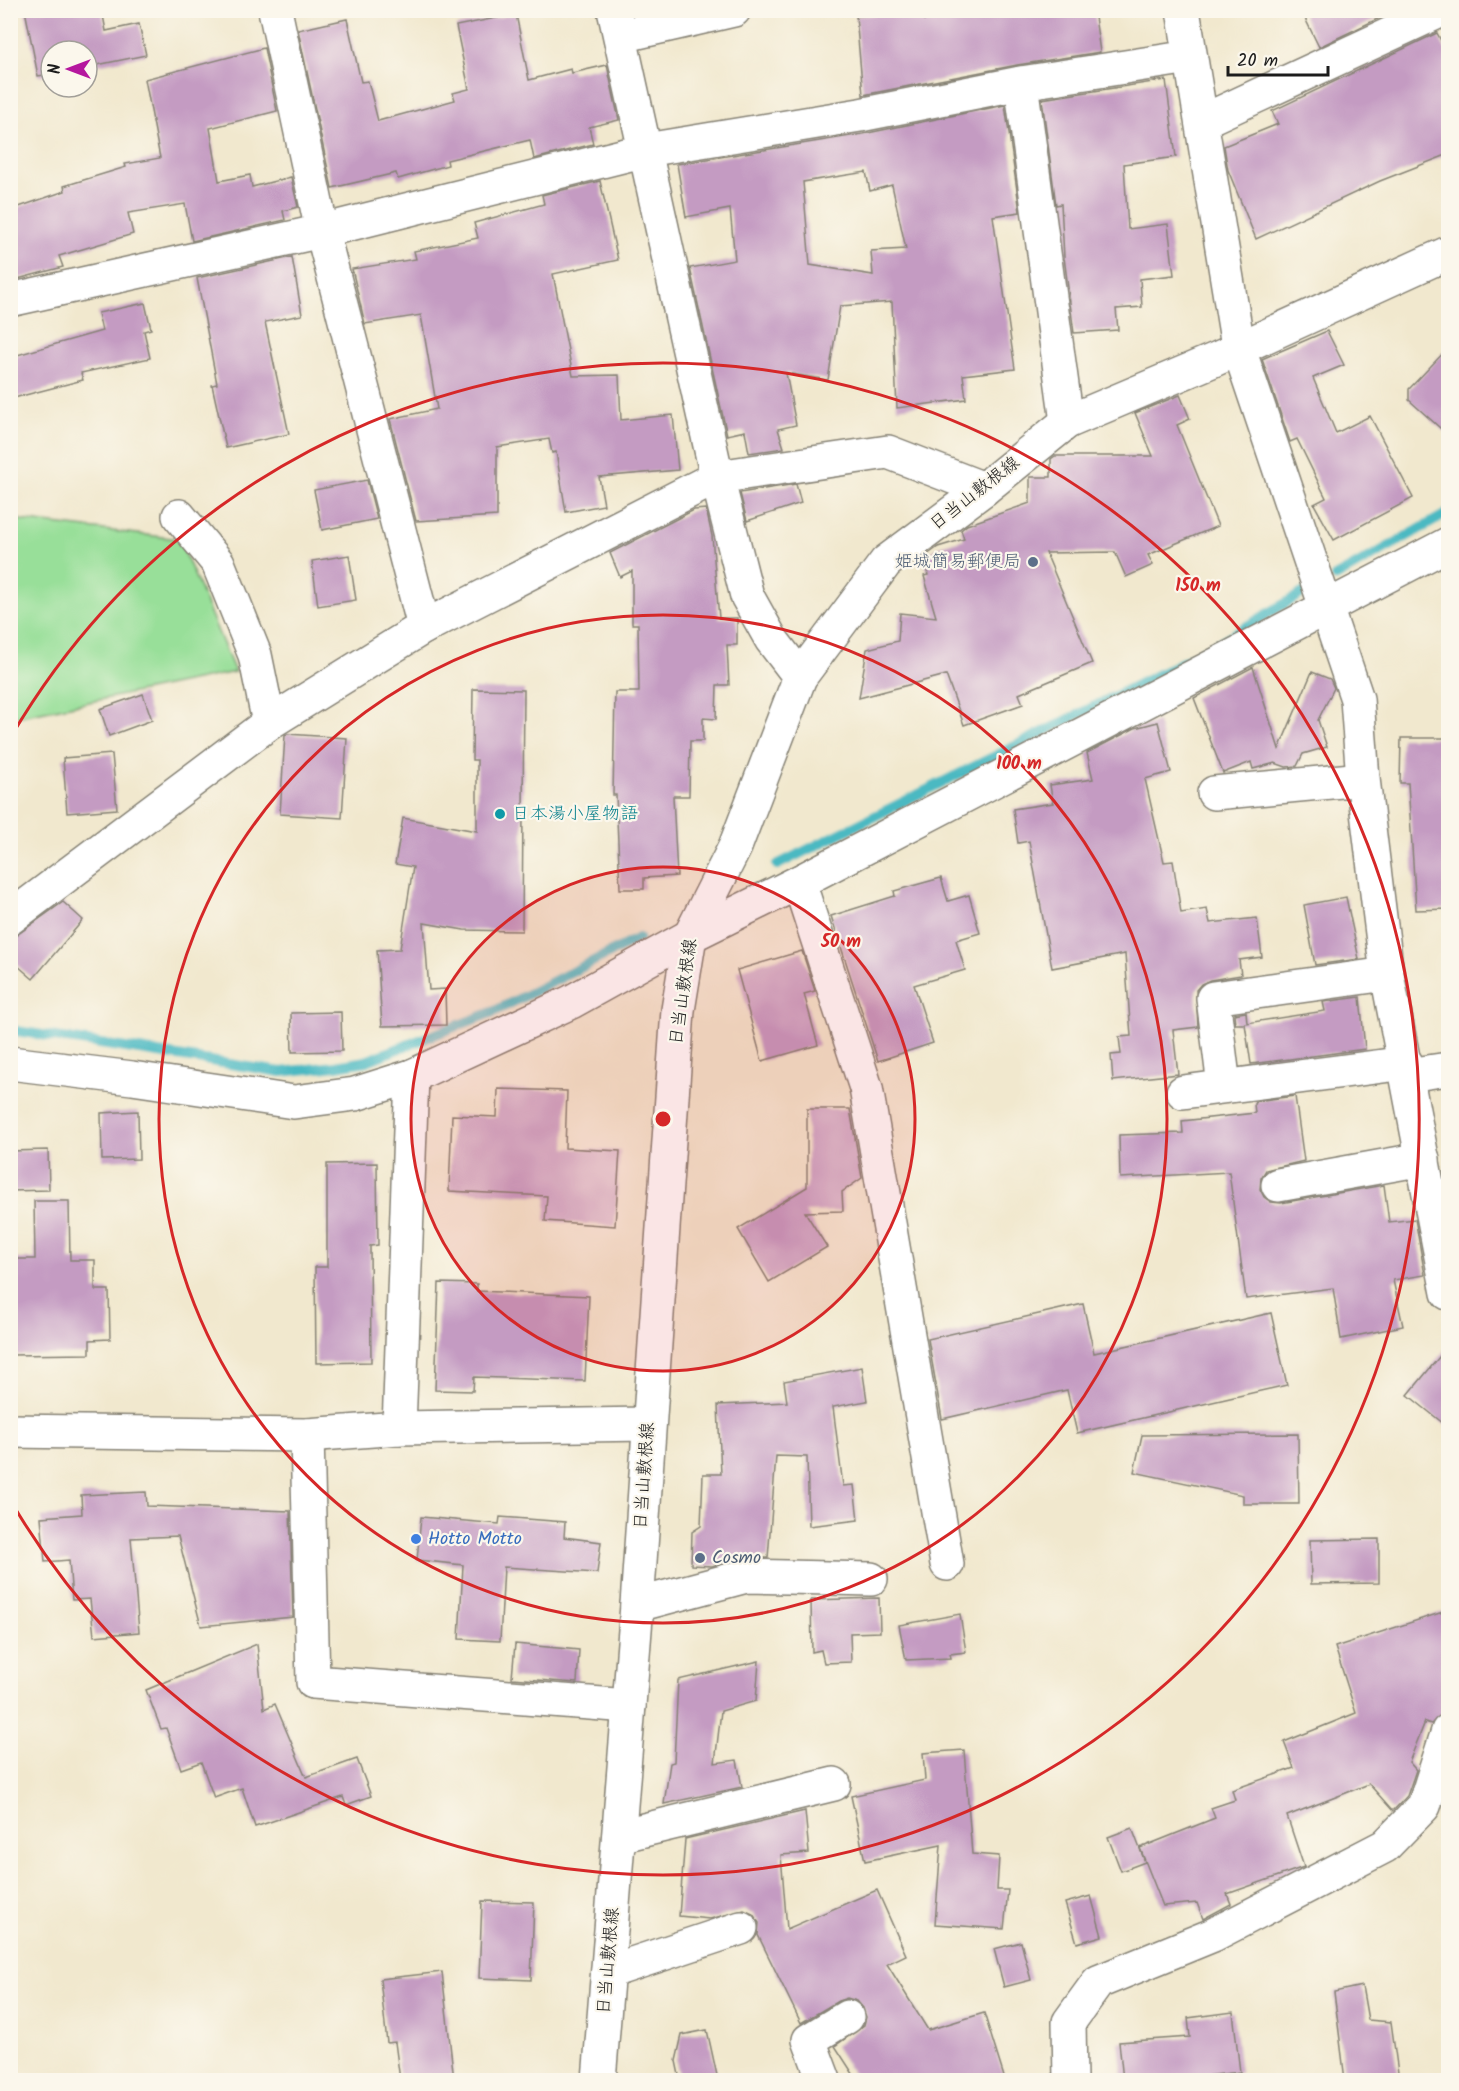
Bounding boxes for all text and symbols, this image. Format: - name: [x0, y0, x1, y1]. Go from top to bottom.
- north arrow: [39, 39, 99, 99]
- scale bar: [1228, 39, 1328, 77]
- text: 20 m: [1237, 47, 1278, 76]
- text: N: [43, 64, 68, 74]
- street label: 日当山敷根線: [924, 449, 1026, 539]
- place label: 姫城簡易郵便局: [895, 548, 1021, 577]
- marker: 姫城簡易郵便局: [1026, 555, 1040, 569]
- text: 150 m: [1175, 572, 1221, 601]
- text: 100 m: [996, 750, 1042, 779]
- place label: 日本湯小屋物語: [512, 800, 638, 829]
- marker: 日本湯小屋物語: [493, 807, 507, 821]
- text: 50 m: [820, 928, 861, 957]
- street label: 日当山敷根線: [662, 937, 706, 1047]
- centre of rings: [653, 1109, 673, 1129]
- street label: 日当山敷根線: [627, 1421, 663, 1531]
- place label: Hotto Motto: [428, 1525, 522, 1554]
- marker: Hotto Motto: [409, 1532, 423, 1546]
- place label: Cosmo: [712, 1544, 761, 1573]
- marker: Cosmo: [693, 1551, 707, 1565]
- street label: 日当山敷根線: [590, 1906, 628, 2016]

